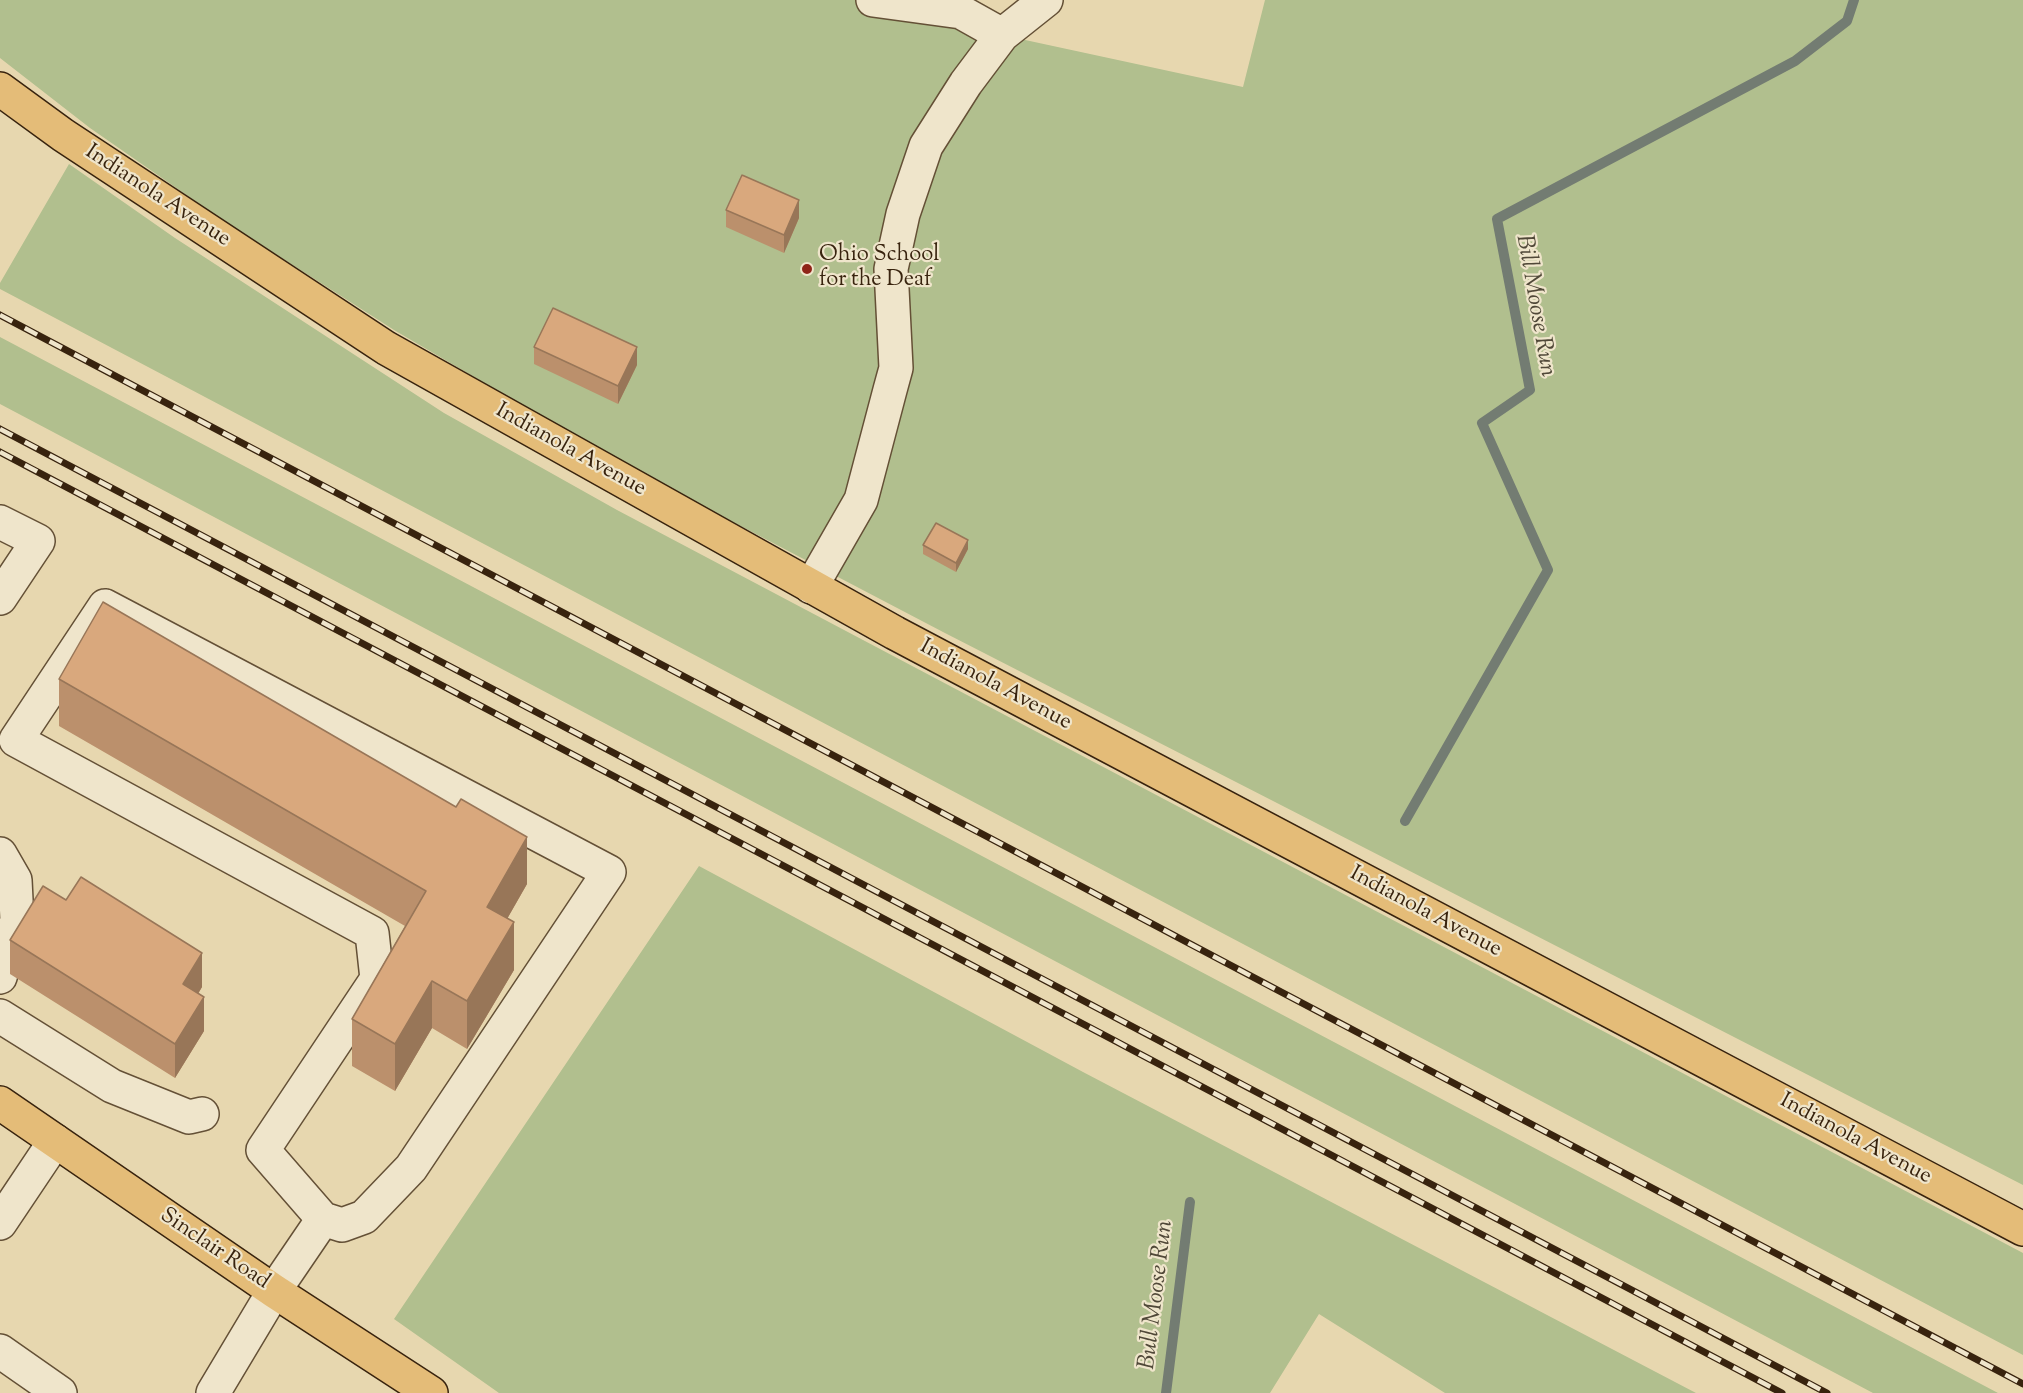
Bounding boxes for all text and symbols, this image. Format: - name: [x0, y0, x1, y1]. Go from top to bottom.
- street label: Indianola Avenue: [79, 140, 235, 254]
- water label: Bill Moose Run: [1507, 233, 1561, 379]
- place label: Ohio School for the Deaf: [819, 243, 939, 294]
- marker: Ohio School for the Deaf: [800, 262, 814, 276]
- street label: Indianola Avenue: [490, 399, 650, 503]
- street label: Indianola Avenue: [915, 635, 1075, 737]
- street label: Indianola Avenue: [1345, 862, 1505, 964]
- street label: Indianola Avenue: [1775, 1089, 1935, 1191]
- street label: Sinclair Road: [154, 1204, 274, 1296]
- water label: Bull Moose Run: [1135, 1219, 1181, 1371]

